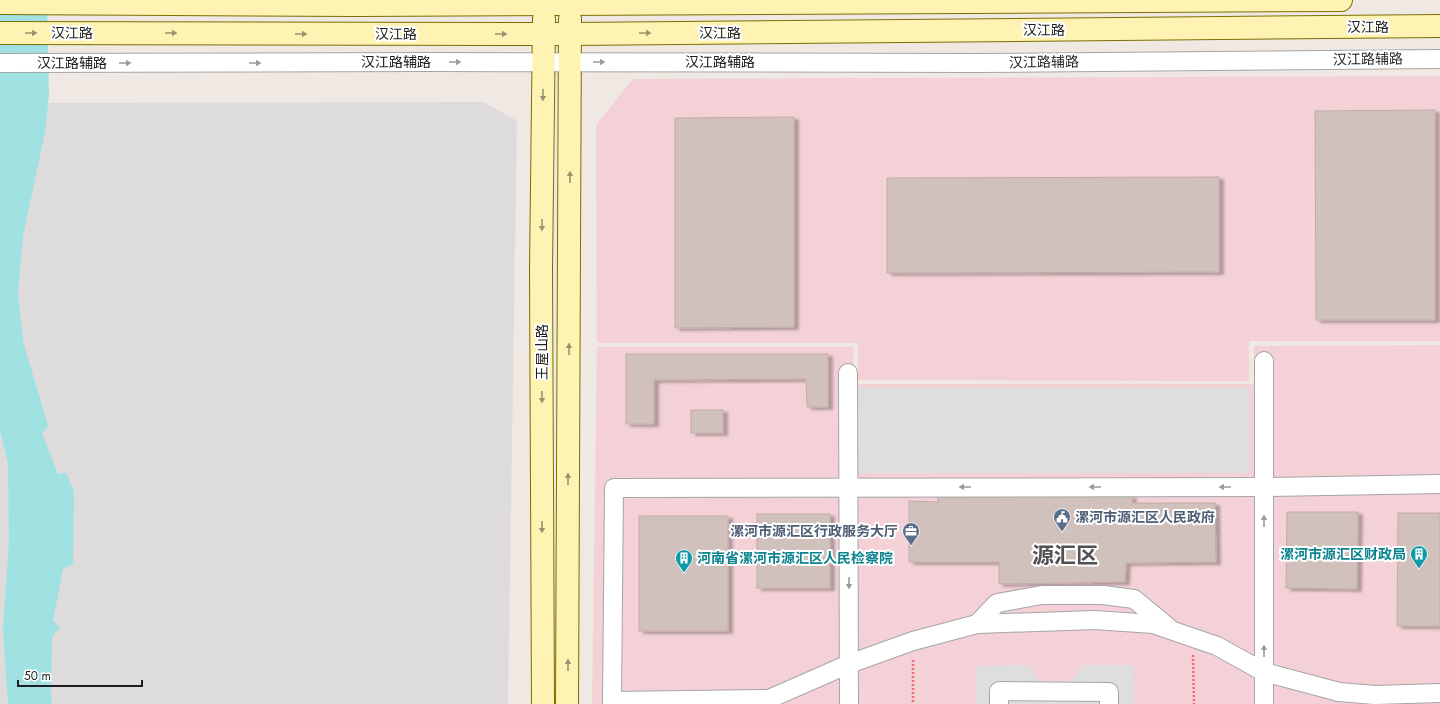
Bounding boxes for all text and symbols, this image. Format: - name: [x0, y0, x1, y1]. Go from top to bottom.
- street label: 汉江路: [1347, 17, 1389, 37]
- street label: 汉江路: [1023, 20, 1065, 40]
- street label: 汉江路: [51, 23, 93, 43]
- street label: 汉江路: [699, 23, 741, 43]
- street label: 汉江路: [375, 24, 417, 44]
- one-way arrow: [25, 30, 38, 36]
- one-way arrow: [165, 30, 178, 36]
- one-way arrow: [295, 30, 307, 37]
- one-way arrow: [639, 30, 652, 36]
- one-way arrow: [495, 31, 508, 37]
- street label: 汉江路辅路: [1333, 48, 1403, 70]
- street label: 汉江路辅路: [1009, 51, 1079, 73]
- street label: 汉江路辅路: [361, 52, 431, 72]
- street label: 汉江路辅路: [685, 52, 755, 72]
- street label: 汉江路辅路: [37, 53, 107, 73]
- one-way arrow: [449, 59, 462, 65]
- one-way arrow: [593, 59, 606, 65]
- one-way arrow: [119, 60, 132, 66]
- one-way arrow: [249, 60, 262, 66]
- one-way arrow: [540, 89, 546, 102]
- one-way arrow: [567, 170, 573, 183]
- one-way arrow: [539, 219, 545, 232]
- street label: 王屋山路: [532, 324, 552, 380]
- one-way arrow: [566, 342, 572, 355]
- one-way arrow: [539, 391, 545, 404]
- one-way arrow: [565, 473, 572, 485]
- one-way arrow: [958, 484, 971, 490]
- one-way arrow: [1088, 484, 1101, 490]
- one-way arrow: [1218, 484, 1231, 490]
- public building icon: 漯河市源汇区人民政府: [1052, 507, 1072, 532]
- place label: 漯河市源汇区人民政府: [1075, 507, 1215, 527]
- one-way arrow: [1261, 514, 1267, 527]
- one-way arrow: [539, 521, 545, 534]
- place label: 漯河市源汇区行政服务大厅: [730, 521, 898, 541]
- office icon: 漯河市源汇区行政服务大厅: [901, 521, 921, 546]
- district label: 源汇区: [1032, 539, 1098, 571]
- place label: 漯河市源汇区财政局: [1280, 544, 1406, 564]
- building icon: 漯河市源汇区财政局: [1409, 544, 1429, 569]
- building icon: 河南省漯河市源汇区人民检察院: [674, 548, 694, 573]
- place label: 河南省漯河市源汇区人民检察院: [697, 548, 893, 568]
- one-way arrow: [846, 577, 852, 590]
- one-way arrow: [1261, 644, 1267, 657]
- one-way arrow: [564, 659, 571, 671]
- scale bar: [18, 662, 142, 688]
- text: 50 m: [24, 667, 51, 685]

